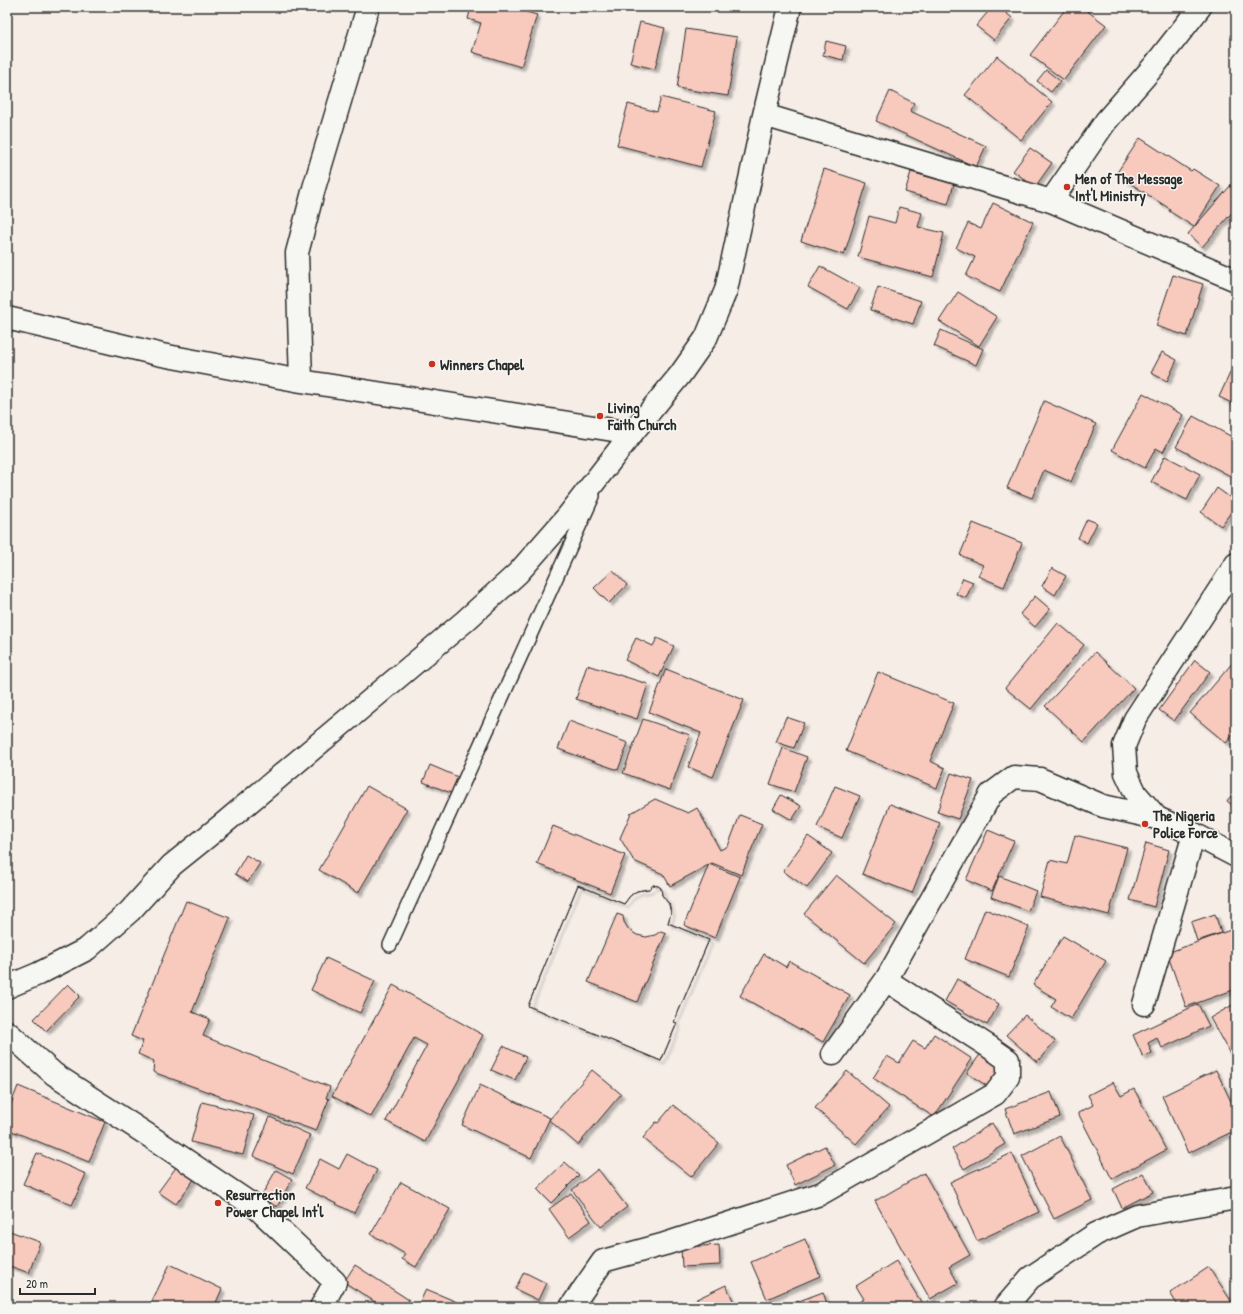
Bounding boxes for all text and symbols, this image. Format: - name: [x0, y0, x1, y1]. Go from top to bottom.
- place label: Men of The Message Int'l Ministry: [1075, 168, 1183, 207]
- marker: Men of The Message Int'l Ministry: [1062, 182, 1072, 192]
- place label: Winners Chapel: [440, 354, 525, 376]
- marker: Winners Chapel: [427, 359, 437, 369]
- place label: Living Faith Church: [607, 397, 677, 435]
- marker: Living Faith Church: [595, 411, 605, 421]
- place label: The Nigeria Police Force: [1152, 805, 1218, 843]
- marker: The Nigeria Police Force: [1140, 819, 1150, 829]
- place label: Resurrection Power Chapel Int'l: [226, 1184, 325, 1223]
- marker: Resurrection Power Chapel Int'l: [213, 1198, 223, 1208]
- scale bar: [20, 1270, 95, 1296]
- text: 20 m: [26, 1275, 48, 1292]

